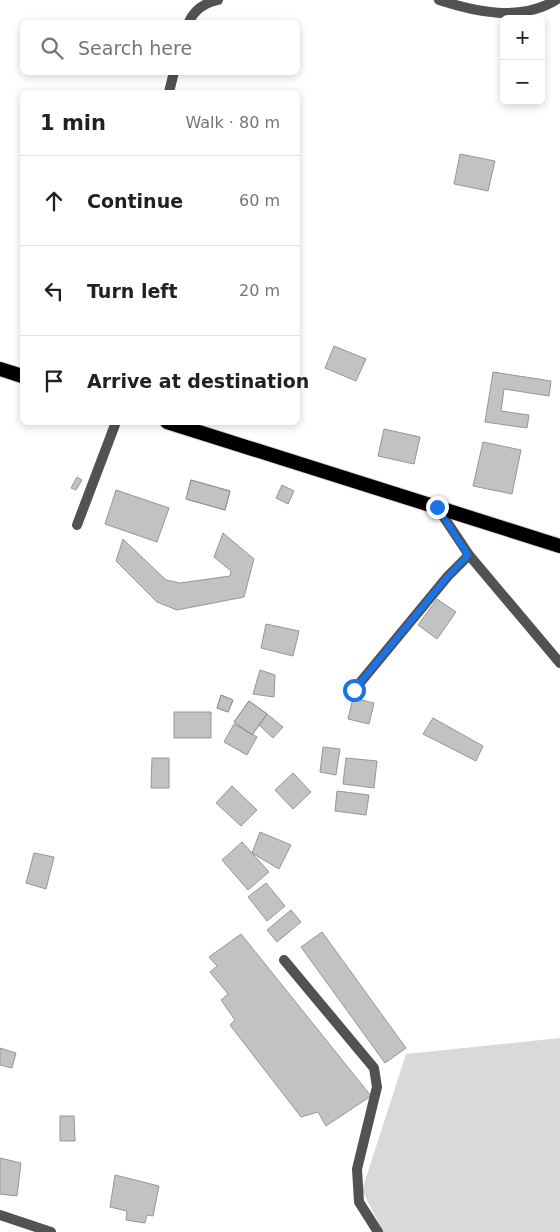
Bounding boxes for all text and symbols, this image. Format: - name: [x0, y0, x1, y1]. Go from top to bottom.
- map controls: [500, 15, 545, 105]
- button: +: [500, 15, 545, 60]
- search box: [20, 20, 300, 75]
- icon: search: [38, 34, 66, 62]
- text: Search here: [78, 37, 192, 59]
- button: −: [500, 60, 545, 105]
- text: 1 min: [40, 111, 106, 135]
- text: Walk · 80 m: [185, 113, 280, 132]
- icon: ahead: [40, 187, 68, 215]
- text: Continue: [87, 190, 183, 212]
- text: 60 m: [239, 191, 280, 210]
- icon: left: [40, 277, 68, 305]
- text: Turn left: [87, 280, 178, 302]
- text: 20 m: [239, 281, 280, 300]
- icon: arrive: [40, 367, 68, 395]
- text: Arrive at destination: [87, 370, 309, 392]
- route end: [426, 496, 449, 519]
- route start: [343, 679, 366, 702]

